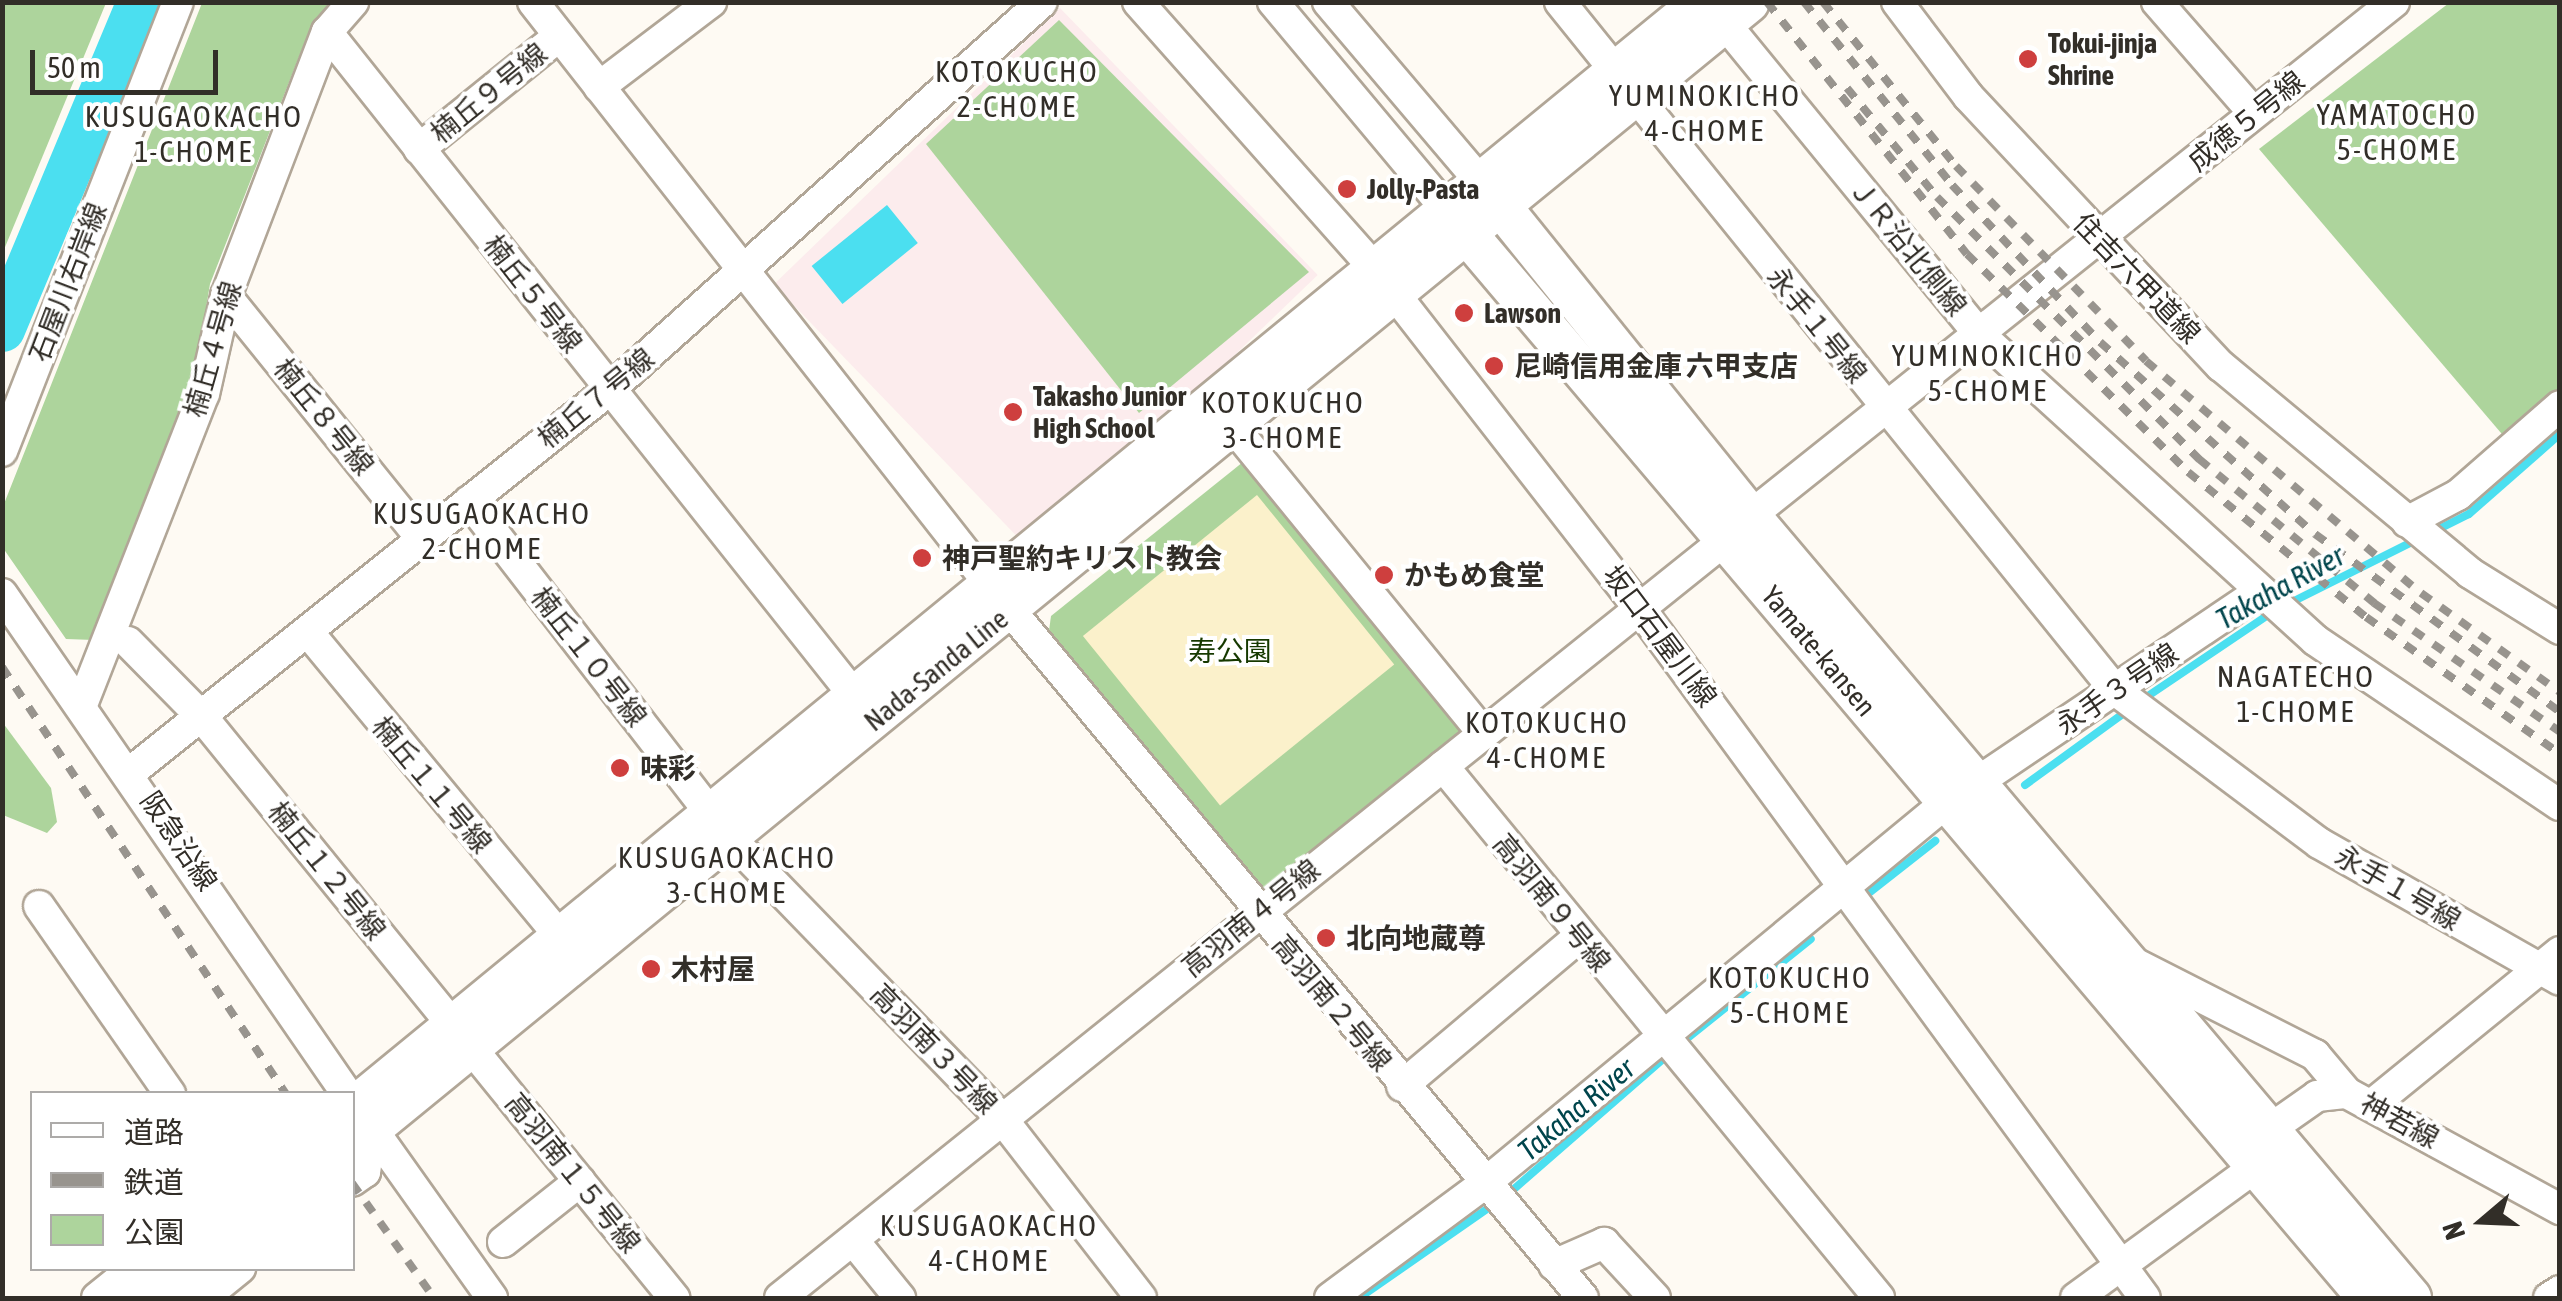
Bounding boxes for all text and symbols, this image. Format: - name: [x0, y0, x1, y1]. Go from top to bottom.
- place label: Tokui-jinja Shrine: [2048, 26, 2157, 92]
- scale bar: [35, 30, 222, 92]
- street label: 楠丘９号線: [424, 36, 554, 150]
- marker: Tokui-jinja Shrine: [2017, 48, 2039, 70]
- text: 50 m: [47, 50, 101, 84]
- district label: KOTOKUCHO 2-CHOME: [935, 53, 1099, 124]
- street label: 成徳５号線: [2181, 64, 2311, 178]
- district label: YUMINOKICHO 4-CHOME: [1609, 77, 1801, 148]
- district label: YAMATOCHO 5-CHOME: [2316, 96, 2478, 166]
- district label: KUSUGAOKACHO 1-CHOME: [85, 98, 303, 168]
- street label: ＪＲ沿北側線: [1842, 171, 1974, 323]
- place label: Jolly-Pasta: [1367, 172, 1479, 206]
- marker: Jolly-Pasta: [1336, 178, 1358, 200]
- street label: 石屋川右岸線: [22, 198, 114, 366]
- street label: 住吉六甲道線: [2067, 206, 2207, 350]
- street label: 楠丘５号線: [477, 228, 589, 360]
- street label: 永手１号線: [1760, 260, 1874, 390]
- street label: 楠丘４号線: [178, 277, 248, 421]
- place label: Lawson: [1484, 296, 1561, 330]
- marker: Lawson: [1453, 302, 1475, 324]
- district label: YUMINOKICHO 5-CHOME: [1892, 337, 2084, 408]
- street label: 楠丘７号線: [531, 341, 661, 455]
- place label: 尼崎信用金庫 六甲支店: [1514, 349, 1798, 383]
- street label: 楠丘８号線: [267, 352, 381, 482]
- marker: 尼崎信用金庫 六甲支店: [1483, 355, 1505, 377]
- place label: Takasho Junior High School: [1033, 379, 1186, 445]
- district label: KOTOKUCHO 3-CHOME: [1201, 384, 1365, 454]
- marker: Takasho Junior High School: [1002, 401, 1024, 423]
- district label: KUSUGAOKACHO 2-CHOME: [373, 495, 591, 566]
- water label: Takaha River: [2210, 537, 2350, 637]
- place label: 神戸聖約キリスト教会: [942, 541, 1222, 575]
- marker: 神戸聖約キリスト教会: [911, 547, 933, 569]
- place label: かもめ食堂: [1404, 558, 1544, 592]
- street label: 坂口石屋川線: [1596, 559, 1724, 713]
- marker: かもめ食堂: [1373, 564, 1395, 586]
- street label: Yamate-kansen: [1755, 579, 1883, 723]
- street label: 楠丘１０号線: [524, 580, 654, 734]
- street label: Nada-Sanda Line: [857, 602, 1015, 738]
- park label: 寿公園: [1188, 634, 1272, 668]
- street label: 永手３号線: [2050, 636, 2184, 742]
- district label: NAGATECHO 1-CHOME: [2217, 658, 2375, 728]
- district label: KOTOKUCHO 4-CHOME: [1465, 704, 1629, 774]
- street label: 楠丘１１号線: [365, 710, 499, 860]
- place label: 味彩: [640, 751, 696, 785]
- marker: 味彩: [609, 757, 631, 779]
- street label: 阪急沿線: [134, 785, 224, 897]
- street label: 楠丘１２号線: [261, 795, 393, 947]
- street label: 高羽南９号線: [1486, 827, 1618, 979]
- street label: 永手１号線: [2329, 838, 2467, 938]
- district label: KUSUGAOKACHO 3-CHOME: [618, 839, 836, 910]
- street label: 高羽南４号線: [1175, 852, 1327, 984]
- place label: 北向地蔵尊: [1346, 921, 1486, 955]
- marker: 北向地蔵尊: [1315, 927, 1337, 949]
- street label: 高羽南２号線: [1265, 928, 1399, 1078]
- place label: 木村屋: [671, 952, 755, 986]
- marker: 木村屋: [640, 958, 662, 980]
- district label: KOTOKUCHO 5-CHOME: [1708, 959, 1872, 1030]
- street label: 高羽南３号線: [864, 977, 1004, 1121]
- water label: Takaha River: [1510, 1050, 1642, 1168]
- street label: 高羽南１５号線: [498, 1086, 648, 1260]
- street label: 神若線: [2355, 1086, 2445, 1156]
- legend: [30, 1091, 355, 1271]
- text: 道路: [124, 1115, 184, 1149]
- text: 鉄道: [124, 1165, 184, 1199]
- north arrow: [2432, 1171, 2532, 1271]
- district label: KUSUGAOKACHO 4-CHOME: [880, 1207, 1098, 1278]
- text: 公園: [124, 1215, 184, 1249]
- text: N: [2436, 1218, 2471, 1244]

